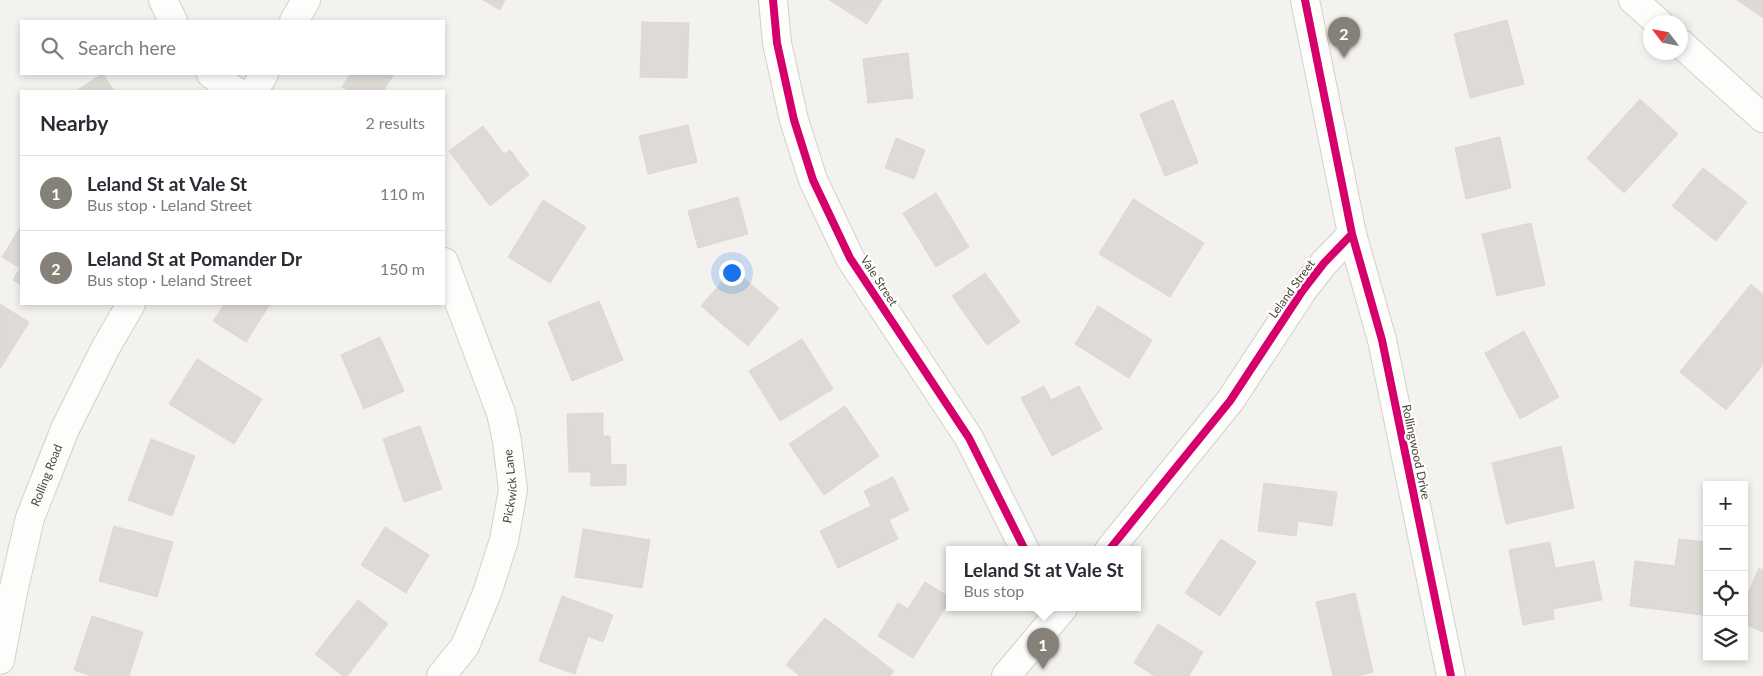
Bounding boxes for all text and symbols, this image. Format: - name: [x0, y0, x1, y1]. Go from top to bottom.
- north arrow: [1643, 15, 1688, 60]
- pin: 2: [1328, 17, 1360, 58]
- search box: [20, 20, 445, 75]
- icon: search: [38, 34, 66, 62]
- text: Search here: [78, 36, 176, 59]
- text: Nearby: [40, 110, 108, 135]
- text: 2 results: [365, 113, 425, 132]
- text: Leland St at Vale St: [87, 172, 247, 195]
- text: 1: [51, 184, 61, 203]
- text: 110 m: [380, 184, 425, 203]
- text: Bus stop · Leland Street: [87, 195, 252, 214]
- text: Leland St at Pomander Dr: [87, 247, 302, 270]
- street label: Vale Street: [858, 253, 902, 309]
- street label: Leland Street: [1265, 256, 1318, 321]
- text: 2: [51, 259, 61, 278]
- text: 150 m: [380, 259, 425, 278]
- your location: [719, 260, 745, 286]
- text: Bus stop · Leland Street: [87, 270, 252, 289]
- street label: Rollingwood Drive: [1399, 403, 1434, 501]
- street label: Rolling Road: [27, 442, 65, 508]
- street label: Pickwick Lane: [499, 449, 520, 524]
- map controls: [1703, 481, 1748, 661]
- button: +: [1703, 481, 1748, 526]
- button: −: [1703, 526, 1748, 571]
- popup: [946, 546, 1141, 611]
- text: Leland St at Vale St: [963, 558, 1124, 581]
- button: locate: [1703, 571, 1748, 616]
- text: Bus stop: [963, 581, 1024, 600]
- button: layers: [1703, 616, 1748, 661]
- pin: 1: [1027, 628, 1059, 669]

